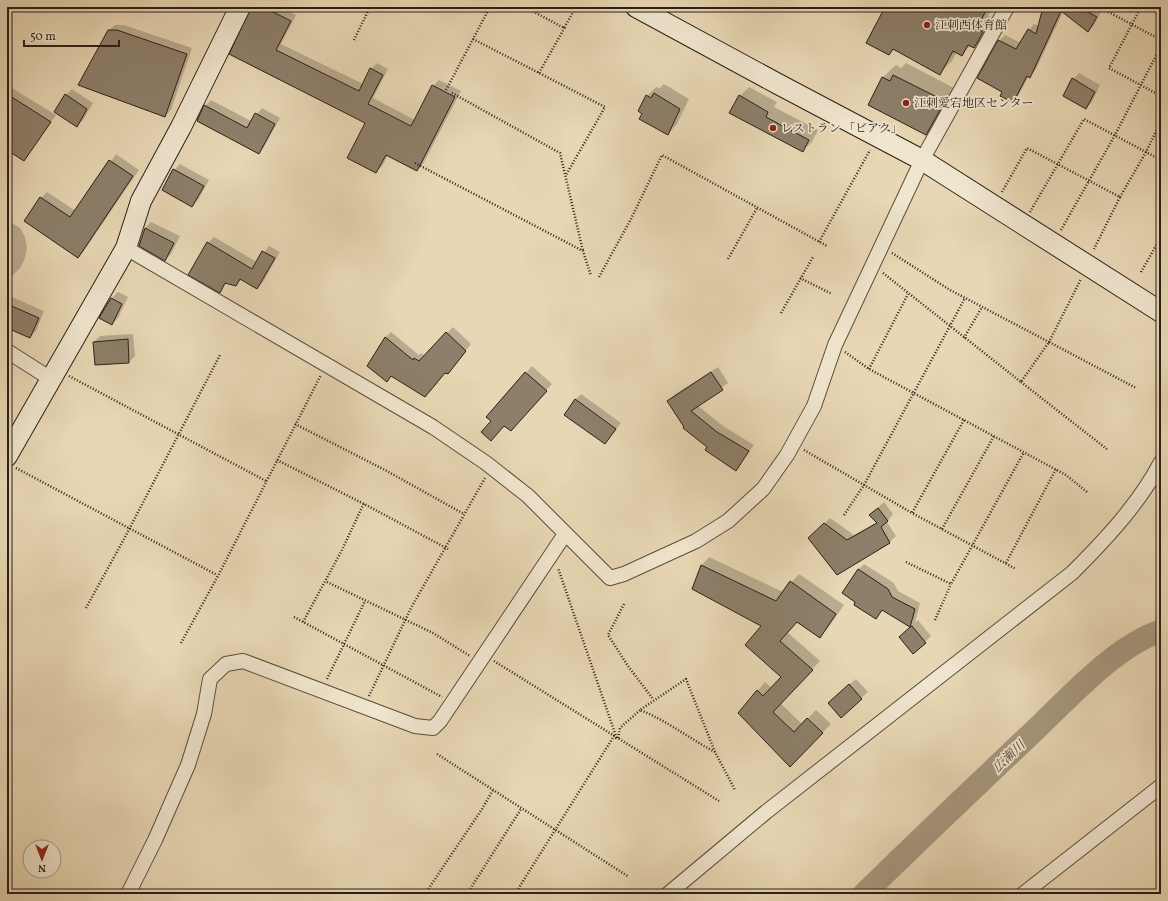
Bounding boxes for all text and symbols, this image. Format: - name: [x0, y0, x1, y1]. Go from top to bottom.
- place label: 江刺西体育館: [935, 18, 1007, 34]
- marker: 江刺西体育館: [922, 20, 932, 30]
- scale bar: [24, 22, 119, 48]
- text: 50 m: [30, 29, 56, 45]
- place label: 江刺愛宕地区センター: [914, 96, 1034, 112]
- marker: 江刺愛宕地区センター: [901, 98, 911, 108]
- place label: レストラン 「ビアク」: [781, 121, 903, 137]
- marker: レストラン 「ビアク」: [768, 123, 778, 133]
- water label: 広瀬川: [989, 736, 1031, 777]
- north arrow: [22, 839, 62, 879]
- text: N: [38, 860, 46, 875]

